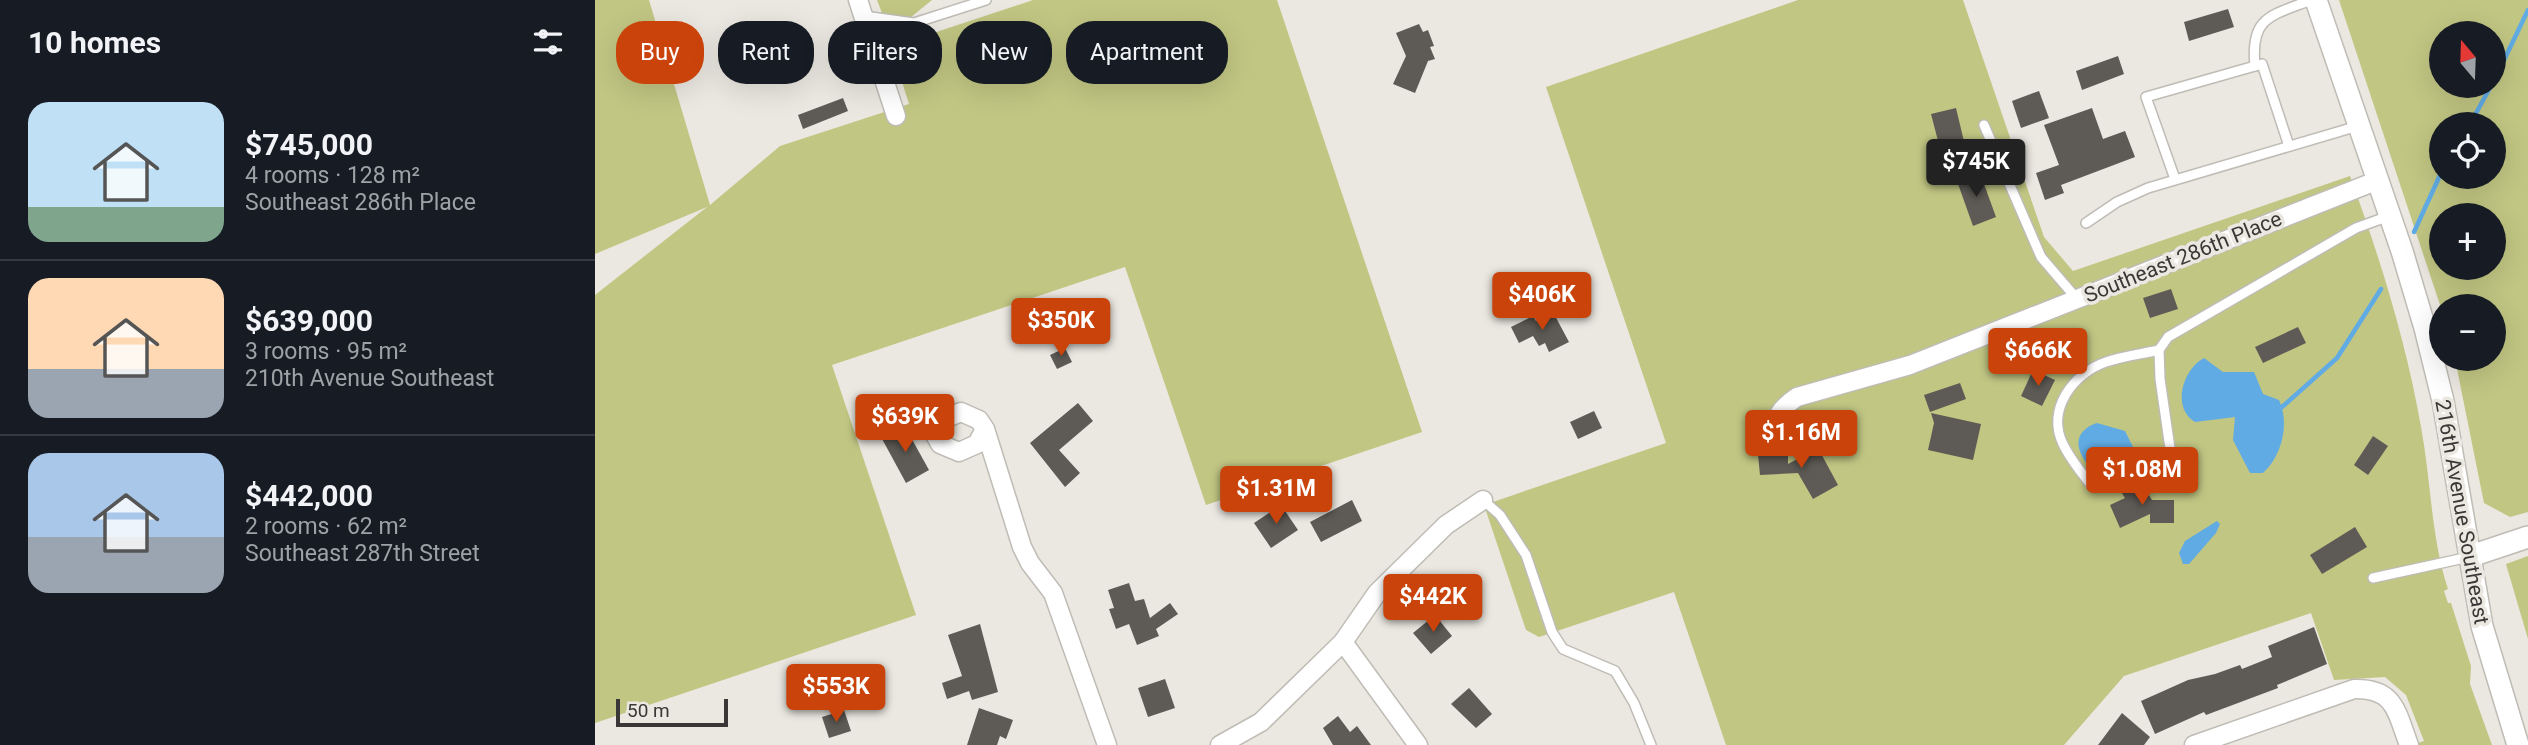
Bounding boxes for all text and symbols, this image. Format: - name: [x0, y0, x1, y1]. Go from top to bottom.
- chip: Buy: [616, 21, 704, 84]
- chip: Rent: [718, 21, 814, 84]
- chip: Filters: [828, 21, 942, 84]
- chip: New: [956, 21, 1052, 84]
- chip: Apartment: [1066, 21, 1228, 84]
- north arrow: [2429, 21, 2506, 98]
- map controls: [2429, 21, 2506, 371]
- icon: filters: [529, 23, 567, 61]
- text: 10 homes: [28, 25, 161, 60]
- button: locate: [2429, 112, 2506, 189]
- text: $745,000: [245, 127, 373, 162]
- icon: home: [84, 130, 168, 214]
- pin: $745K: [1927, 140, 2025, 199]
- text: $745K: [1942, 148, 2010, 175]
- text: 4 rooms · 128 m²: [245, 162, 420, 189]
- text: Southeast 286th Place: [245, 189, 476, 216]
- button: +: [2429, 203, 2506, 280]
- street label: Southeast 286th Place: [2081, 206, 2285, 308]
- pin: $406K: [1493, 272, 1591, 332]
- text: $406K: [1508, 281, 1576, 308]
- button: −: [2429, 294, 2506, 371]
- pin: $350K: [1012, 298, 1110, 358]
- text: $639,000: [245, 303, 373, 338]
- icon: home: [84, 306, 168, 390]
- text: $350K: [1027, 307, 1095, 334]
- pin: $666K: [1989, 328, 2087, 388]
- text: $666K: [2004, 337, 2072, 364]
- text: 3 rooms · 95 m²: [245, 338, 407, 365]
- text: 210th Avenue Southeast: [245, 365, 494, 392]
- pin: $639K: [856, 394, 954, 454]
- street label: 216th Avenue Southeast: [2430, 398, 2494, 626]
- text: $639K: [871, 403, 939, 430]
- pin: $1.16M: [1744, 410, 1858, 470]
- text: $1.16M: [1761, 419, 1841, 446]
- pin: $1.08M: [2085, 448, 2199, 507]
- text: $1.08M: [2102, 456, 2182, 483]
- pin: $1.31M: [1219, 466, 1333, 526]
- text: $1.31M: [1236, 475, 1316, 502]
- text: $442,000: [245, 478, 373, 513]
- icon: home: [84, 481, 168, 565]
- text: 2 rooms · 62 m²: [245, 513, 407, 540]
- text: Southeast 287th Street: [245, 540, 480, 567]
- pin: $442K: [1384, 574, 1482, 634]
- text: $442K: [1399, 583, 1467, 610]
- pin: $553K: [787, 664, 885, 724]
- text: $553K: [802, 673, 870, 700]
- scale bar: [616, 696, 728, 728]
- text: 50 m: [627, 699, 670, 722]

